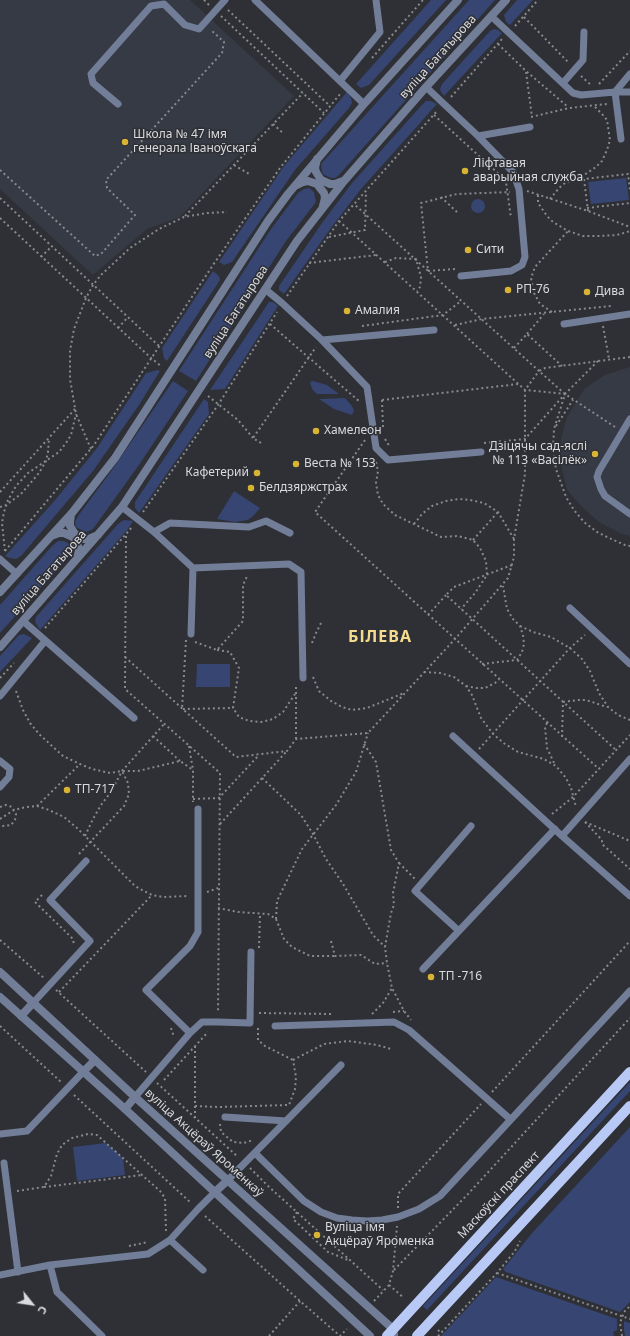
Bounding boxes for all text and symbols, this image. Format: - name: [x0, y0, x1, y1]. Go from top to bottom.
- street label: вуліца Багатырова: [397, 12, 479, 102]
- place label: Школа № 47 імя генерала Іваноўскага: [133, 128, 257, 156]
- marker: Школа № 47 імя генерала Іваноўскага: [120, 137, 130, 147]
- place label: Ліфтавая аварыйная служба: [473, 157, 583, 185]
- marker: Ліфтавая аварыйная служба: [460, 166, 470, 176]
- place label: Сити: [476, 243, 504, 257]
- marker: Сити: [463, 245, 473, 255]
- street label: вуліца Багатырова: [201, 263, 271, 361]
- place label: РП-76: [516, 283, 550, 297]
- marker: РП-76: [503, 285, 513, 295]
- place label: Дива: [595, 285, 625, 299]
- marker: Дива: [582, 287, 592, 297]
- place label: Амалия: [355, 304, 400, 318]
- marker: Амалия: [342, 306, 352, 316]
- place label: Хамелеон: [324, 424, 382, 438]
- marker: Хамелеон: [311, 426, 321, 436]
- place label: Дзіцячы сад-яслі № 113 «Васілёк»: [489, 440, 587, 468]
- marker: Дзіцячы сад-яслі № 113 «Васілёк»: [590, 449, 600, 459]
- place label: Веста № 153: [304, 457, 376, 471]
- marker: Веста № 153: [291, 459, 301, 469]
- place label: Кафетерий: [185, 466, 249, 480]
- marker: Кафетерий: [252, 468, 262, 478]
- place label: Белдзяржстрах: [259, 481, 347, 495]
- marker: Белдзяржстрах: [246, 483, 256, 493]
- street label: вуліца Багатырова: [8, 528, 90, 618]
- district label: БІЛЕВА: [348, 627, 412, 647]
- place label: ТП-717: [75, 783, 115, 797]
- marker: ТП-717: [62, 785, 72, 795]
- place label: ТП -716: [439, 970, 482, 984]
- marker: ТП -716: [426, 972, 436, 982]
- street label: вуліца Акцёраў Яроменкаў: [142, 1086, 266, 1200]
- street label: Маскоўскі праспект: [455, 1149, 543, 1241]
- place label: Вуліца імя Акцёраў Яроменка: [325, 1221, 434, 1249]
- marker: Вуліца імя Акцёраў Яроменка: [312, 1230, 322, 1240]
- north arrow: [12, 1284, 52, 1324]
- text: С: [35, 1303, 51, 1317]

